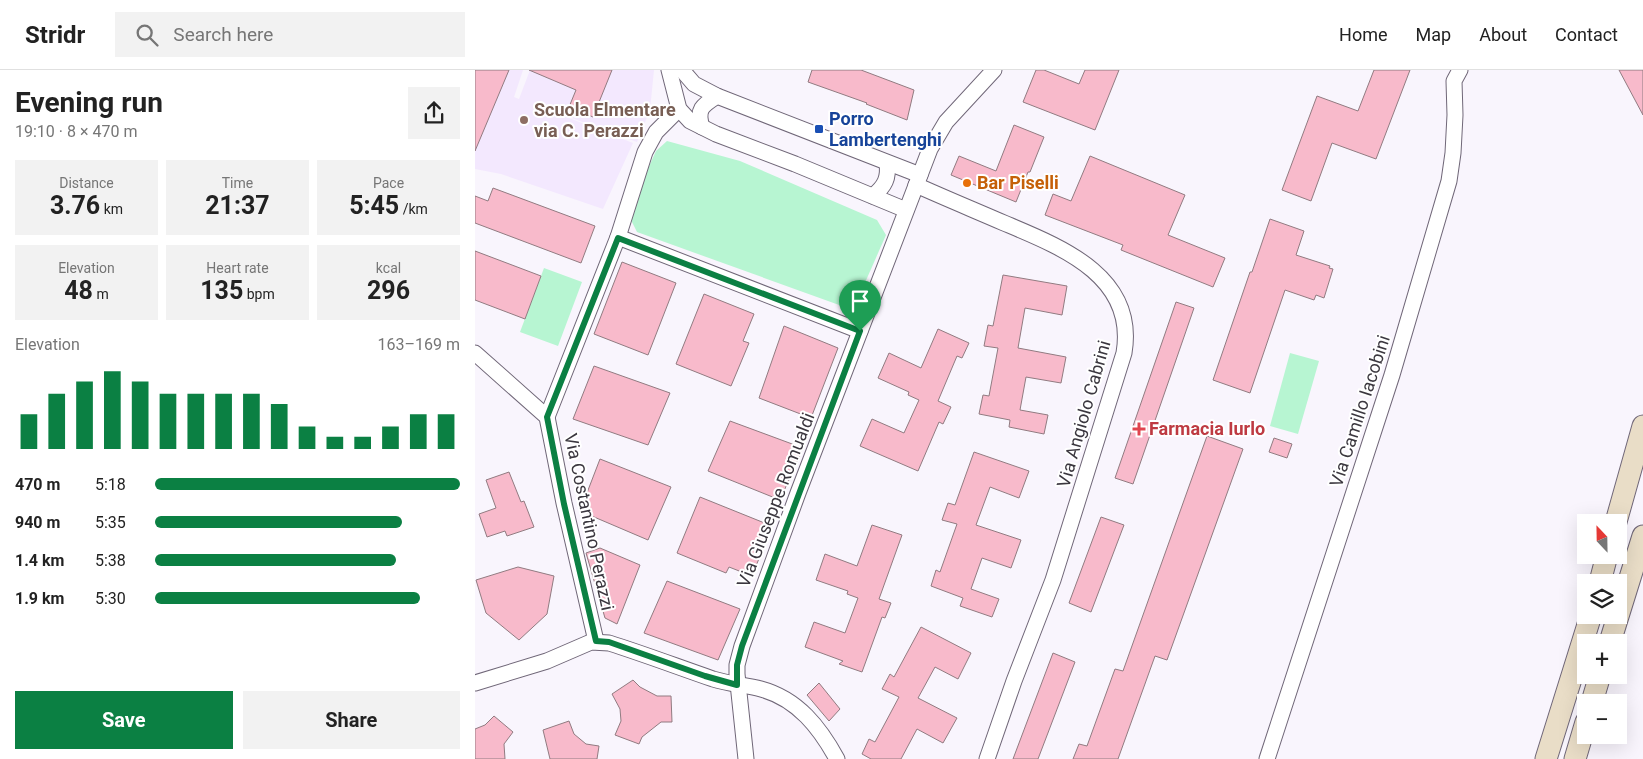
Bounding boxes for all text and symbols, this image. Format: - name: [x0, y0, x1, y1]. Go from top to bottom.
- search box: [115, 12, 465, 57]
- text: Stridr: [25, 21, 85, 49]
- icon: search: [133, 21, 161, 49]
- text: Search here: [173, 23, 273, 46]
- text: Home: [1339, 24, 1388, 45]
- text: Map: [1416, 24, 1451, 45]
- text: About: [1479, 24, 1527, 45]
- text: Contact: [1555, 24, 1618, 45]
- text: Evening run: [15, 86, 163, 119]
- button: share: [408, 87, 460, 139]
- place label: Scuola Elmentare via C. Perazzi: [534, 99, 676, 141]
- place label: Porro Lambertenghi: [829, 108, 942, 150]
- marker: Scuola Elmentare via C. Perazzi: [518, 114, 530, 126]
- text: 19:10 · 8 × 470 m: [15, 122, 137, 141]
- marker: Porro Lambertenghi: [813, 123, 825, 135]
- place label: Bar Piselli: [977, 172, 1059, 193]
- text: Distance: [59, 175, 114, 191]
- text: Time: [222, 175, 253, 191]
- text: Pace: [373, 175, 404, 191]
- marker: Bar Piselli: [961, 177, 973, 189]
- text: 3.76: [50, 191, 100, 220]
- text: 21:37: [205, 191, 270, 220]
- text: 5:45: [349, 191, 399, 220]
- text: km: [100, 201, 123, 217]
- text: /km: [399, 201, 428, 217]
- text: Elevation: [58, 260, 115, 276]
- text: Heart rate: [206, 260, 269, 276]
- text: kcal: [376, 260, 401, 276]
- text: 48: [64, 276, 93, 305]
- text: 135: [200, 276, 243, 305]
- text: 296: [367, 276, 410, 305]
- pin: [839, 280, 881, 331]
- text: m: [93, 286, 109, 302]
- text: bpm: [243, 286, 275, 302]
- icon: arrive: [846, 287, 874, 315]
- street label: Via Camillo Iacobini: [1325, 332, 1394, 489]
- text: Elevation: [15, 335, 80, 354]
- text: 163–169 m: [378, 335, 460, 354]
- street label: Via Angiolo Cabrini: [1052, 338, 1115, 490]
- street label: Via Giuseppe Romualdi: [732, 409, 819, 590]
- place label: Farmacia Iurlo: [1149, 418, 1265, 439]
- marker: Farmacia Iurlo: [1133, 423, 1145, 435]
- street label: Via Costantino Perazzi: [560, 431, 619, 612]
- text: 470 m: [15, 475, 60, 494]
- text: 5:18: [95, 475, 126, 494]
- text: 940 m: [15, 513, 60, 532]
- text: 5:35: [95, 513, 126, 532]
- north arrow: [1577, 514, 1627, 564]
- map controls: [1577, 514, 1627, 744]
- text: 1.4 km: [15, 551, 64, 570]
- text: 5:38: [95, 551, 126, 570]
- button: layers: [1577, 574, 1627, 624]
- text: 1.9 km: [15, 589, 64, 608]
- text: 5:30: [95, 589, 126, 608]
- button: +: [1577, 634, 1627, 684]
- button: Save: [15, 691, 233, 749]
- button: Share: [243, 691, 460, 749]
- button: −: [1577, 694, 1627, 744]

